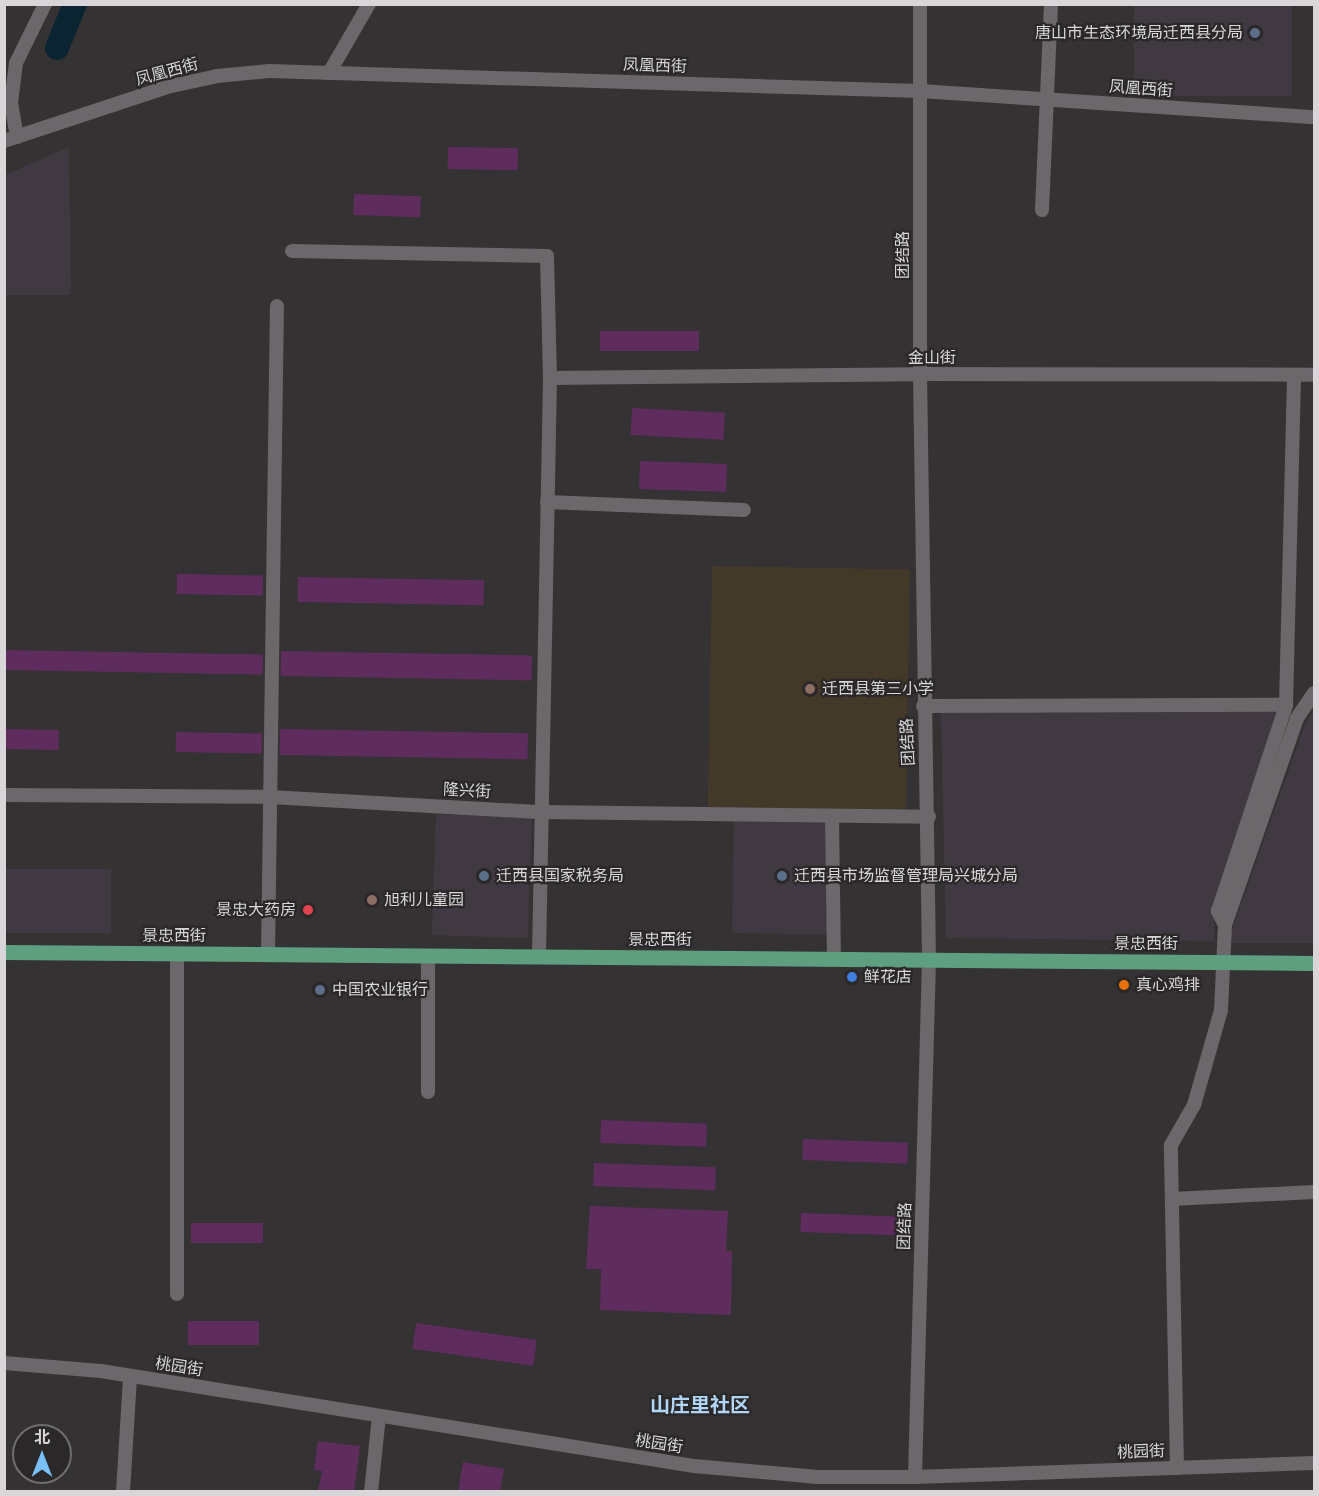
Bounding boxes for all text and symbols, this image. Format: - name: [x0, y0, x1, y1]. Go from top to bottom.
- place label: 唐山市生态环境局迁西县分局: [1035, 23, 1243, 43]
- marker: 唐山市生态环境局迁西县分局: [1248, 26, 1262, 40]
- street label: 凤凰西街: [134, 54, 200, 90]
- street label: 凤凰西街: [623, 55, 687, 77]
- street label: 凤凰西街: [1108, 77, 1174, 101]
- street label: 团结路: [893, 231, 913, 279]
- street label: 金山街: [908, 348, 956, 368]
- place label: 迁西县第三小学: [822, 679, 934, 699]
- marker: 迁西县第三小学: [803, 682, 817, 696]
- street label: 团结路: [897, 718, 919, 766]
- street label: 隆兴街: [443, 780, 491, 802]
- place label: 迁西县国家税务局: [496, 866, 624, 886]
- place label: 迁西县市场监督管理局兴城分局: [794, 866, 1018, 886]
- marker: 迁西县国家税务局: [477, 869, 491, 883]
- marker: 迁西县市场监督管理局兴城分局: [775, 869, 789, 883]
- place label: 旭利儿童园: [384, 890, 464, 910]
- marker: 旭利儿童园: [365, 893, 379, 907]
- place label: 景忠大药房: [216, 900, 296, 920]
- marker: 景忠大药房: [301, 903, 315, 917]
- street label: 景忠西街: [142, 926, 206, 946]
- street label: 景忠西街: [628, 930, 692, 950]
- street label: 景忠西街: [1114, 934, 1178, 954]
- place label: 鲜花店: [864, 967, 912, 987]
- marker: 鲜花店: [845, 970, 859, 984]
- place label: 真心鸡排: [1136, 975, 1200, 995]
- marker: 真心鸡排: [1117, 978, 1131, 992]
- place label: 中国农业银行: [332, 980, 428, 1000]
- marker: 中国农业银行: [313, 983, 327, 997]
- street label: 团结路: [895, 1202, 915, 1250]
- street label: 桃园街: [154, 1354, 204, 1380]
- district label: 山庄里社区: [650, 1393, 750, 1417]
- north arrow: [12, 1424, 72, 1484]
- text: 北: [34, 1426, 50, 1449]
- street label: 桃园街: [634, 1431, 684, 1457]
- street label: 桃园街: [1117, 1442, 1165, 1462]

